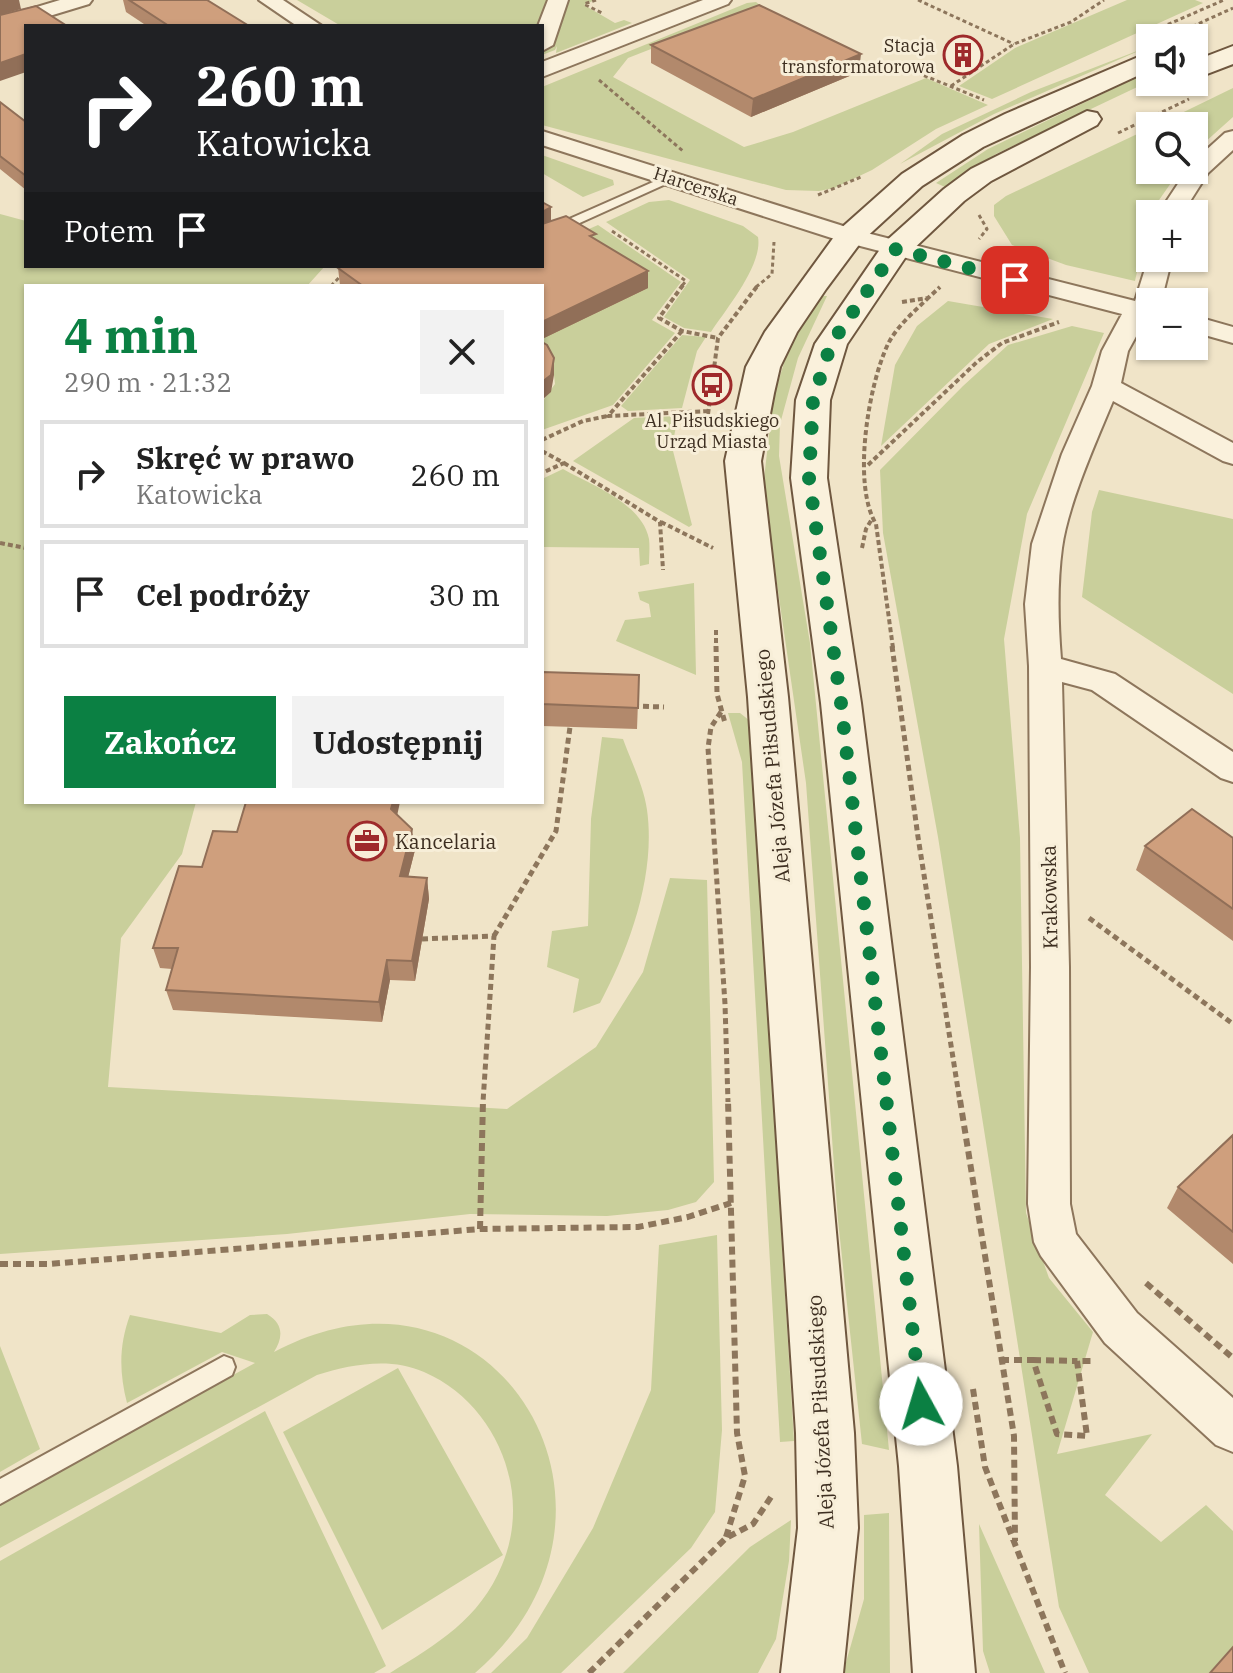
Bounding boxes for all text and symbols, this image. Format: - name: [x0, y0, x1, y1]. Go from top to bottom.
- map controls: [1136, 24, 1208, 360]
- button: sound: [1136, 24, 1208, 96]
- place label: Stacja transformatorowa: [781, 34, 935, 78]
- building icon: Stacja transformatorowa: [942, 34, 984, 76]
- text: 260 m: [196, 49, 364, 121]
- icon: right: [64, 56, 168, 160]
- button: search: [1136, 112, 1208, 184]
- text: Katowicka: [196, 119, 372, 166]
- street label: Harcerska: [651, 161, 741, 211]
- button: +: [1136, 200, 1208, 272]
- icon: arrive: [170, 208, 214, 252]
- text: Potem: [64, 211, 154, 250]
- pin: [981, 246, 1049, 314]
- icon: arrive: [993, 258, 1037, 302]
- button: −: [1136, 288, 1208, 360]
- text: 4 min: [64, 304, 198, 366]
- button: close: [420, 310, 504, 394]
- bus stop icon: Al. Piłsudskiego Urząd Miasta: [691, 364, 733, 406]
- text: 290 m · 21:32: [64, 365, 232, 399]
- place label: Al. Piłsudskiego Urząd Miasta: [645, 409, 779, 453]
- text: Skręć w prawo: [136, 438, 355, 477]
- icon: right: [68, 452, 112, 496]
- text: 260 m: [410, 455, 500, 494]
- text: Katowicka: [136, 477, 263, 511]
- icon: arrive: [68, 572, 112, 616]
- text: Cel podróży: [136, 575, 310, 614]
- text: 30 m: [428, 575, 500, 614]
- street label: Aleja Józefa Piłsudskiego: [748, 648, 796, 884]
- button: Zakończ: [64, 696, 276, 788]
- button: Udostępnij: [292, 696, 504, 788]
- office icon: Kancelaria: [346, 820, 388, 862]
- place label: Kancelaria: [395, 828, 496, 855]
- street label: Krakowska: [1035, 845, 1063, 949]
- street label: Aleja Józefa Piłsudskiego: [800, 1294, 840, 1530]
- position arrow: [879, 1362, 963, 1446]

